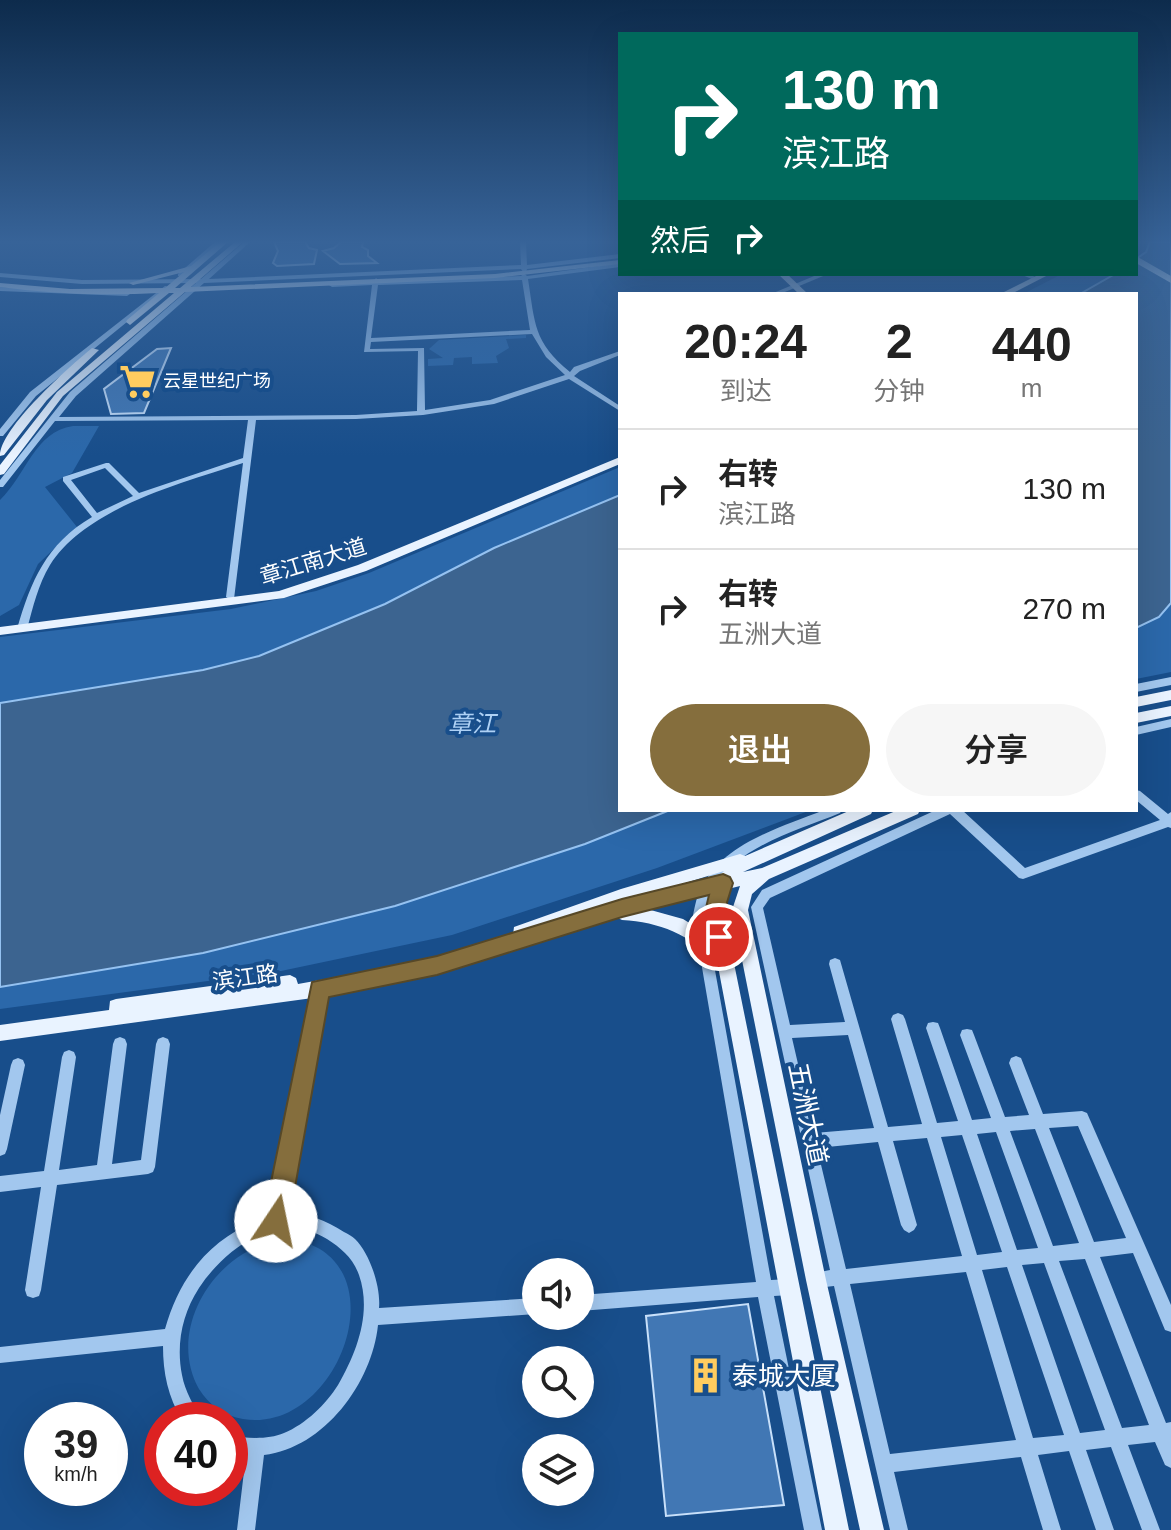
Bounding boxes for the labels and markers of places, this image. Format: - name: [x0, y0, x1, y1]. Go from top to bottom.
- supermarket icon: 云星世纪广场: [118, 362, 156, 400]
- place label: 云星世纪广场: [163, 371, 271, 391]
- pin: [685, 903, 753, 971]
- building icon: 泰城大厦: [687, 1357, 725, 1395]
- place label: 泰城大厦: [732, 1361, 836, 1391]

